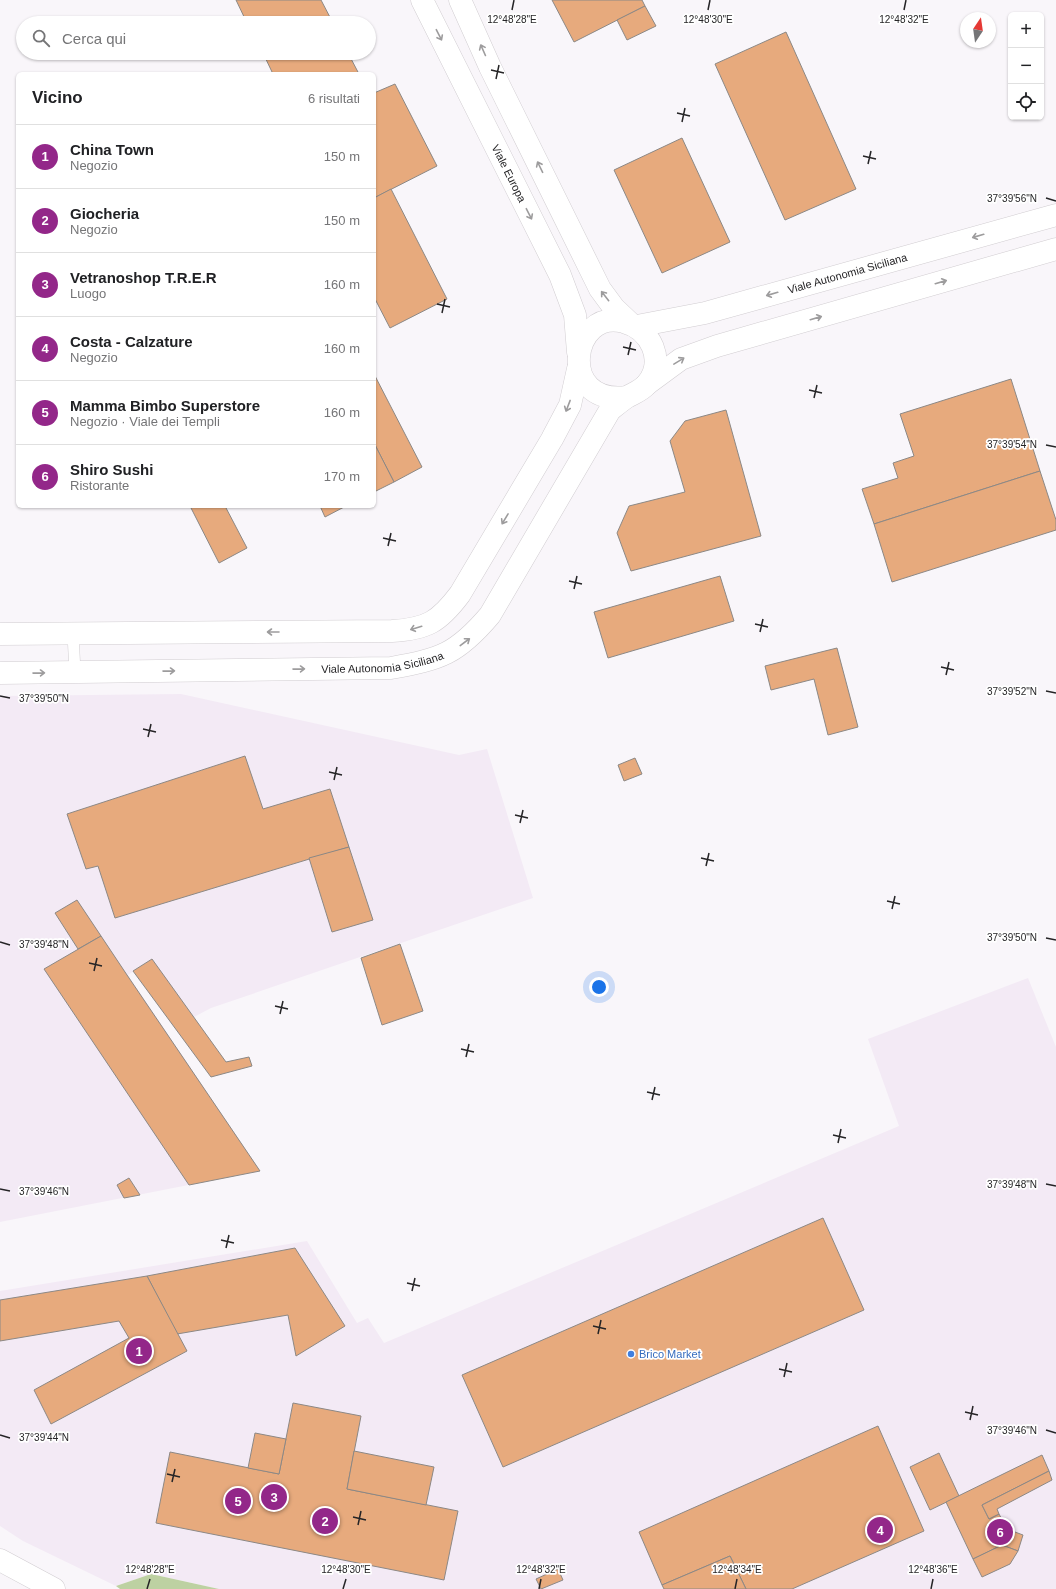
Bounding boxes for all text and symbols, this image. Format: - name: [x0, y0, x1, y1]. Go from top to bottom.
- north arrow: [960, 12, 996, 48]
- map controls: [1008, 12, 1044, 120]
- button: +: [1008, 12, 1044, 48]
- text: 12°48'28"E: [487, 14, 537, 25]
- text: 12°48'30"E: [683, 14, 733, 25]
- text: 12°48'32"E: [879, 14, 929, 25]
- search box: [16, 16, 376, 60]
- icon: search: [30, 27, 52, 49]
- one-way arrow: [436, 29, 443, 41]
- text: Cerca qui: [62, 30, 126, 47]
- one-way arrow: [478, 45, 486, 57]
- button: −: [1008, 48, 1044, 84]
- button: locate: [1008, 84, 1044, 120]
- text: Vicino: [32, 88, 83, 107]
- text: 6 risultati: [308, 91, 360, 106]
- text: China Town: [70, 141, 154, 158]
- street label: Viale Europa: [490, 143, 529, 205]
- text: 1: [41, 149, 49, 164]
- text: 150 m: [324, 149, 360, 164]
- text: Negozio: [70, 158, 118, 173]
- one-way arrow: [535, 162, 543, 174]
- text: 37°39'56"N: [987, 193, 1037, 204]
- text: Giocheria: [70, 205, 139, 222]
- one-way arrow: [526, 207, 533, 219]
- text: 2: [41, 213, 49, 228]
- text: 150 m: [324, 213, 360, 228]
- text: Negozio: [70, 222, 118, 237]
- one-way arrow: [972, 233, 985, 240]
- street label: Viale Autonomia Siciliana: [786, 251, 909, 296]
- text: Vetranoshop T.R.E.R: [70, 269, 217, 286]
- text: 3: [41, 277, 49, 292]
- text: 160 m: [324, 277, 360, 292]
- one-way arrow: [934, 278, 947, 285]
- text: Luogo: [70, 286, 106, 301]
- one-way arrow: [600, 290, 609, 301]
- one-way arrow: [766, 291, 779, 299]
- one-way arrow: [809, 314, 822, 321]
- text: Costa - Calzature: [70, 333, 193, 350]
- text: 4: [41, 341, 49, 356]
- text: 160 m: [324, 341, 360, 356]
- text: Negozio: [70, 350, 118, 365]
- one-way arrow: [673, 357, 685, 365]
- text: Mamma Bimbo Superstore: [70, 397, 260, 414]
- one-way arrow: [564, 400, 572, 412]
- text: 5: [41, 405, 49, 420]
- text: 160 m: [324, 405, 360, 420]
- text: Negozio · Viale dei Templi: [70, 414, 220, 429]
- text: 37°39'54"N: [987, 439, 1037, 450]
- text: Shiro Sushi: [70, 461, 153, 478]
- text: 6: [41, 469, 49, 484]
- text: 170 m: [324, 469, 360, 484]
- text: Ristorante: [70, 478, 129, 493]
- one-way arrow: [500, 513, 508, 525]
- one-way arrow: [410, 625, 423, 632]
- one-way arrow: [267, 628, 280, 636]
- one-way arrow: [459, 637, 470, 646]
- street label: Viale Autonomia Siciliana: [321, 649, 446, 675]
- one-way arrow: [292, 665, 305, 673]
- one-way arrow: [162, 667, 175, 675]
- one-way arrow: [32, 669, 45, 677]
- text: 37°39'52"N: [987, 686, 1037, 697]
- text: 37°39'50"N: [19, 693, 69, 704]
- text: 37°39'50"N: [987, 932, 1037, 943]
- text: 37°39'48"N: [19, 939, 69, 950]
- your location: [589, 977, 609, 997]
- text: 37°39'48"N: [987, 1179, 1037, 1190]
- text: 37°39'46"N: [19, 1186, 69, 1197]
- pin: 1: [126, 1336, 152, 1366]
- place label: Brico Market: [639, 1348, 701, 1360]
- marker: Brico Market: [626, 1349, 636, 1359]
- text: 37°39'46"N: [987, 1425, 1037, 1436]
- text: 37°39'44"N: [19, 1432, 69, 1443]
- pin: 3: [261, 1482, 287, 1512]
- pin: 5: [225, 1486, 251, 1516]
- pin: 2: [312, 1506, 338, 1536]
- pin: 4: [867, 1515, 893, 1545]
- pin: 6: [987, 1517, 1013, 1547]
- text: 12°48'28"E: [125, 1564, 175, 1575]
- text: 12°48'30"E: [321, 1564, 371, 1575]
- text: 12°48'32"E: [516, 1564, 566, 1575]
- text: 12°48'34"E: [712, 1564, 762, 1575]
- text: 12°48'36"E: [908, 1564, 958, 1575]

